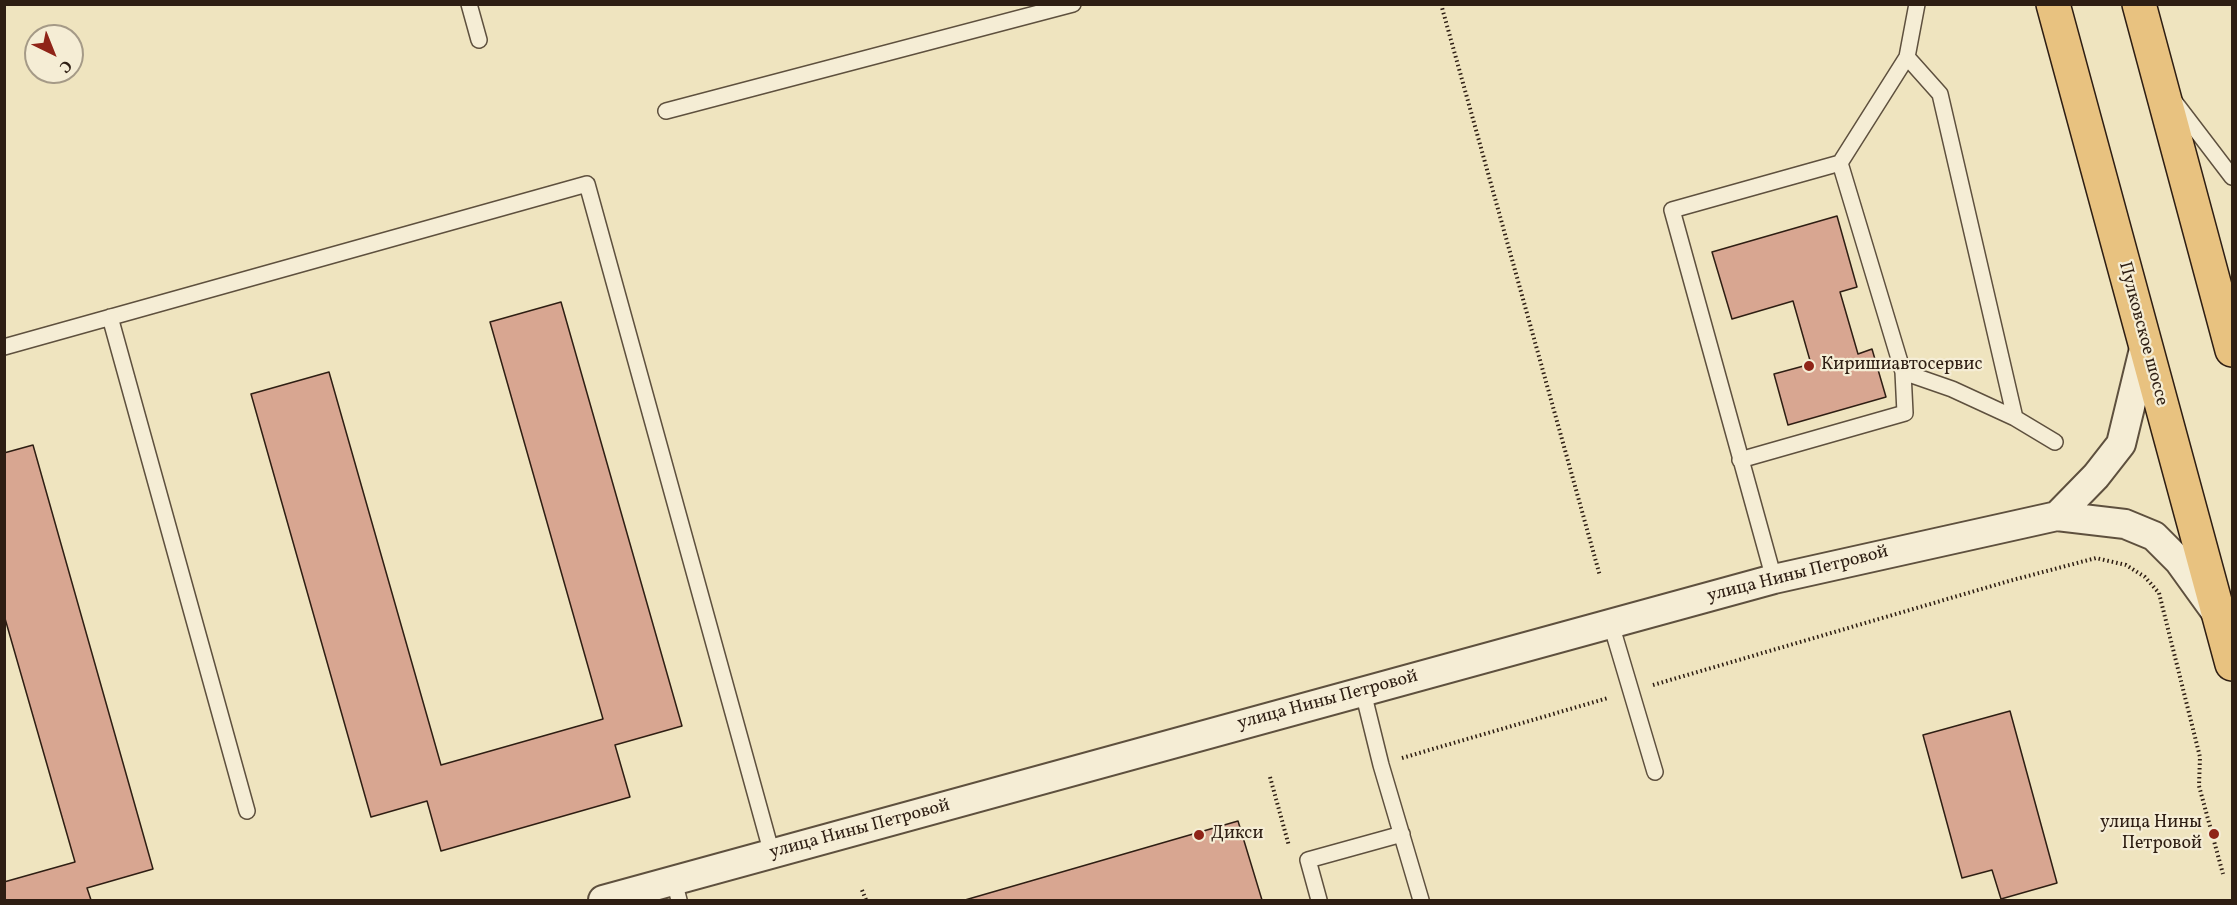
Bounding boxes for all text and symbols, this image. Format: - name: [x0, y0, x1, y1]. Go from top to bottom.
- north arrow: [24, 24, 84, 84]
- text: С: [54, 54, 76, 77]
- street label: Пулковское шоссе: [2112, 260, 2172, 408]
- place label: Киришиавтосервис: [1821, 355, 1982, 377]
- marker: Киришиавтосервис: [1802, 359, 1816, 373]
- street label: улица Нины Петровой: [1705, 542, 1891, 608]
- street label: улица Нины Петровой: [1235, 667, 1421, 735]
- street label: улица Нины Петровой: [767, 796, 953, 864]
- place label: улица Нины Петровой: [2100, 813, 2202, 856]
- place label: Дикси: [1211, 824, 1263, 846]
- marker: улица Нины Петровой: [2207, 827, 2221, 841]
- marker: Дикси: [1192, 828, 1206, 842]

